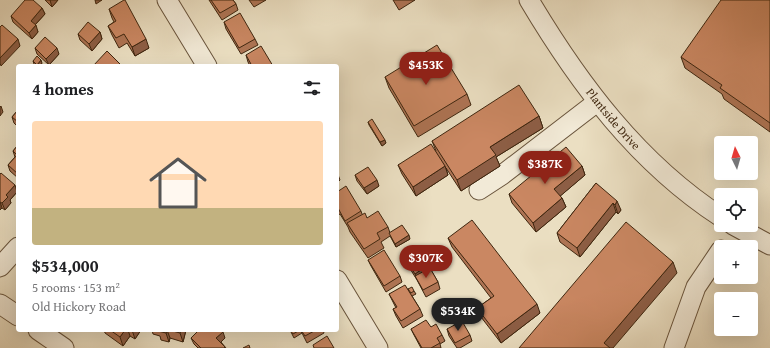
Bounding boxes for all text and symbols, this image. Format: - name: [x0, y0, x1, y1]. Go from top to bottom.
- pin: $453K: [398, 52, 454, 86]
- text: $453K: [408, 55, 444, 74]
- text: 4 homes: [32, 76, 94, 101]
- icon: filters: [301, 77, 323, 99]
- street label: Plantside Drive: [582, 84, 645, 154]
- north arrow: [714, 136, 758, 180]
- map controls: [714, 136, 758, 336]
- icon: home: [142, 147, 214, 219]
- pin: $387K: [517, 151, 573, 185]
- text: $387K: [527, 154, 563, 173]
- button: locate: [714, 188, 758, 232]
- button: +: [714, 240, 758, 284]
- pin: $307K: [398, 245, 454, 279]
- text: $307K: [408, 248, 444, 267]
- text: $534,000: [32, 253, 98, 278]
- text: 5 rooms · 153 m²: [32, 278, 120, 297]
- button: −: [714, 292, 758, 336]
- text: Old Hickory Road: [32, 297, 126, 316]
- pin: $534K: [430, 298, 486, 332]
- text: $534K: [440, 301, 476, 320]

